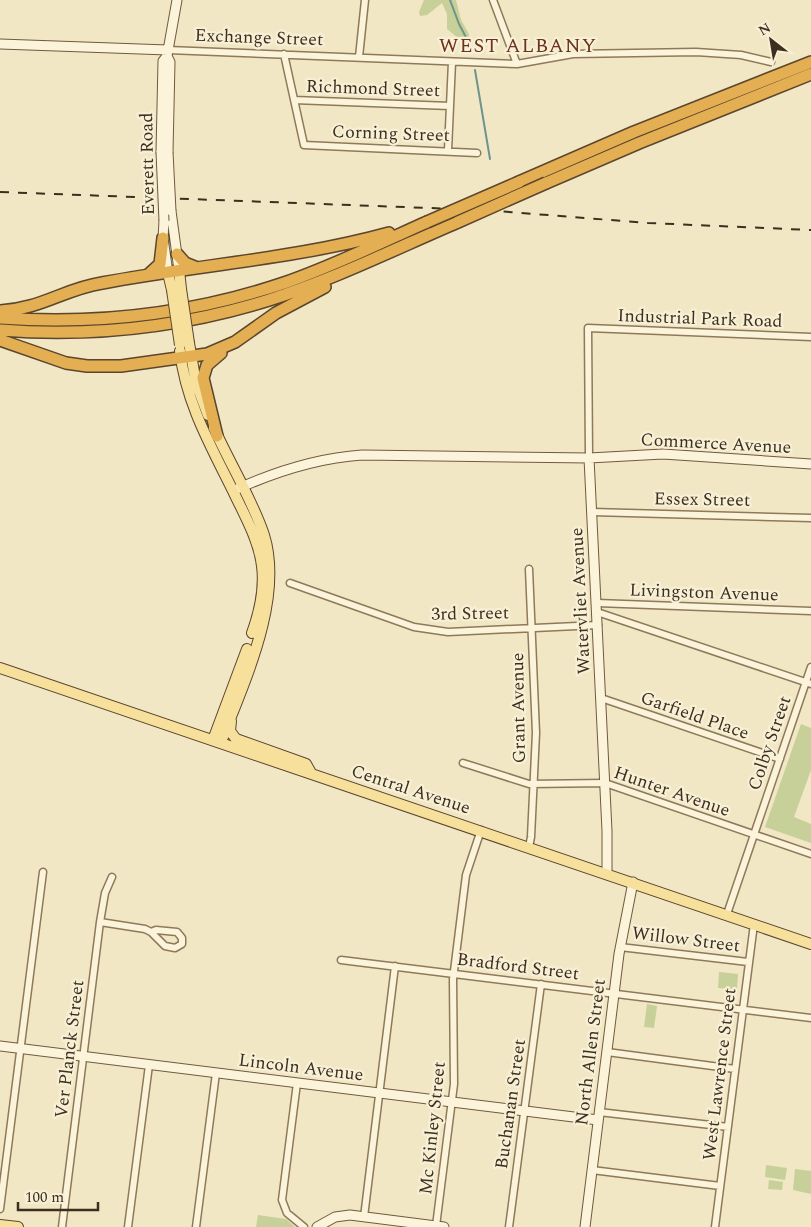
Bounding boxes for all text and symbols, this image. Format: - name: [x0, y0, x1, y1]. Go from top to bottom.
- north arrow: [746, 15, 796, 65]
- text: N: [754, 17, 775, 41]
- street label: Exchange Street: [194, 22, 324, 53]
- district label: WEST ALBANY: [439, 31, 597, 61]
- street label: Richmond Street: [305, 73, 440, 104]
- street label: Everett Road: [133, 112, 162, 216]
- street label: Corning Street: [332, 118, 450, 149]
- street label: Industrial Park Road: [617, 302, 783, 335]
- street label: Commerce Avenue: [640, 426, 792, 461]
- street label: Essex Street: [654, 485, 750, 514]
- street label: Watervliet Avenue: [563, 527, 598, 675]
- street label: Livingston Avenue: [629, 576, 779, 609]
- street label: 3rd Street: [431, 599, 509, 628]
- street label: Grant Avenue: [504, 652, 533, 764]
- street label: Garfield Place: [637, 684, 753, 747]
- street label: Colby Street: [741, 692, 798, 794]
- street label: Central Avenue: [348, 757, 474, 821]
- street label: Hunter Avenue: [610, 759, 734, 824]
- street label: Willow Street: [630, 919, 742, 960]
- street label: Bradford Street: [455, 946, 581, 987]
- street label: North Allen Street: [568, 977, 613, 1127]
- street label: Ver Planck Street: [48, 978, 91, 1120]
- street label: West Lawrence Street: [696, 986, 743, 1162]
- street label: Buchanan Street: [488, 1037, 533, 1171]
- street label: Lincoln Avenue: [237, 1046, 365, 1089]
- street label: Mc Kinley Street: [412, 1060, 453, 1196]
- scale bar: [18, 1180, 98, 1212]
- text: 100 m: [25, 1186, 64, 1209]

